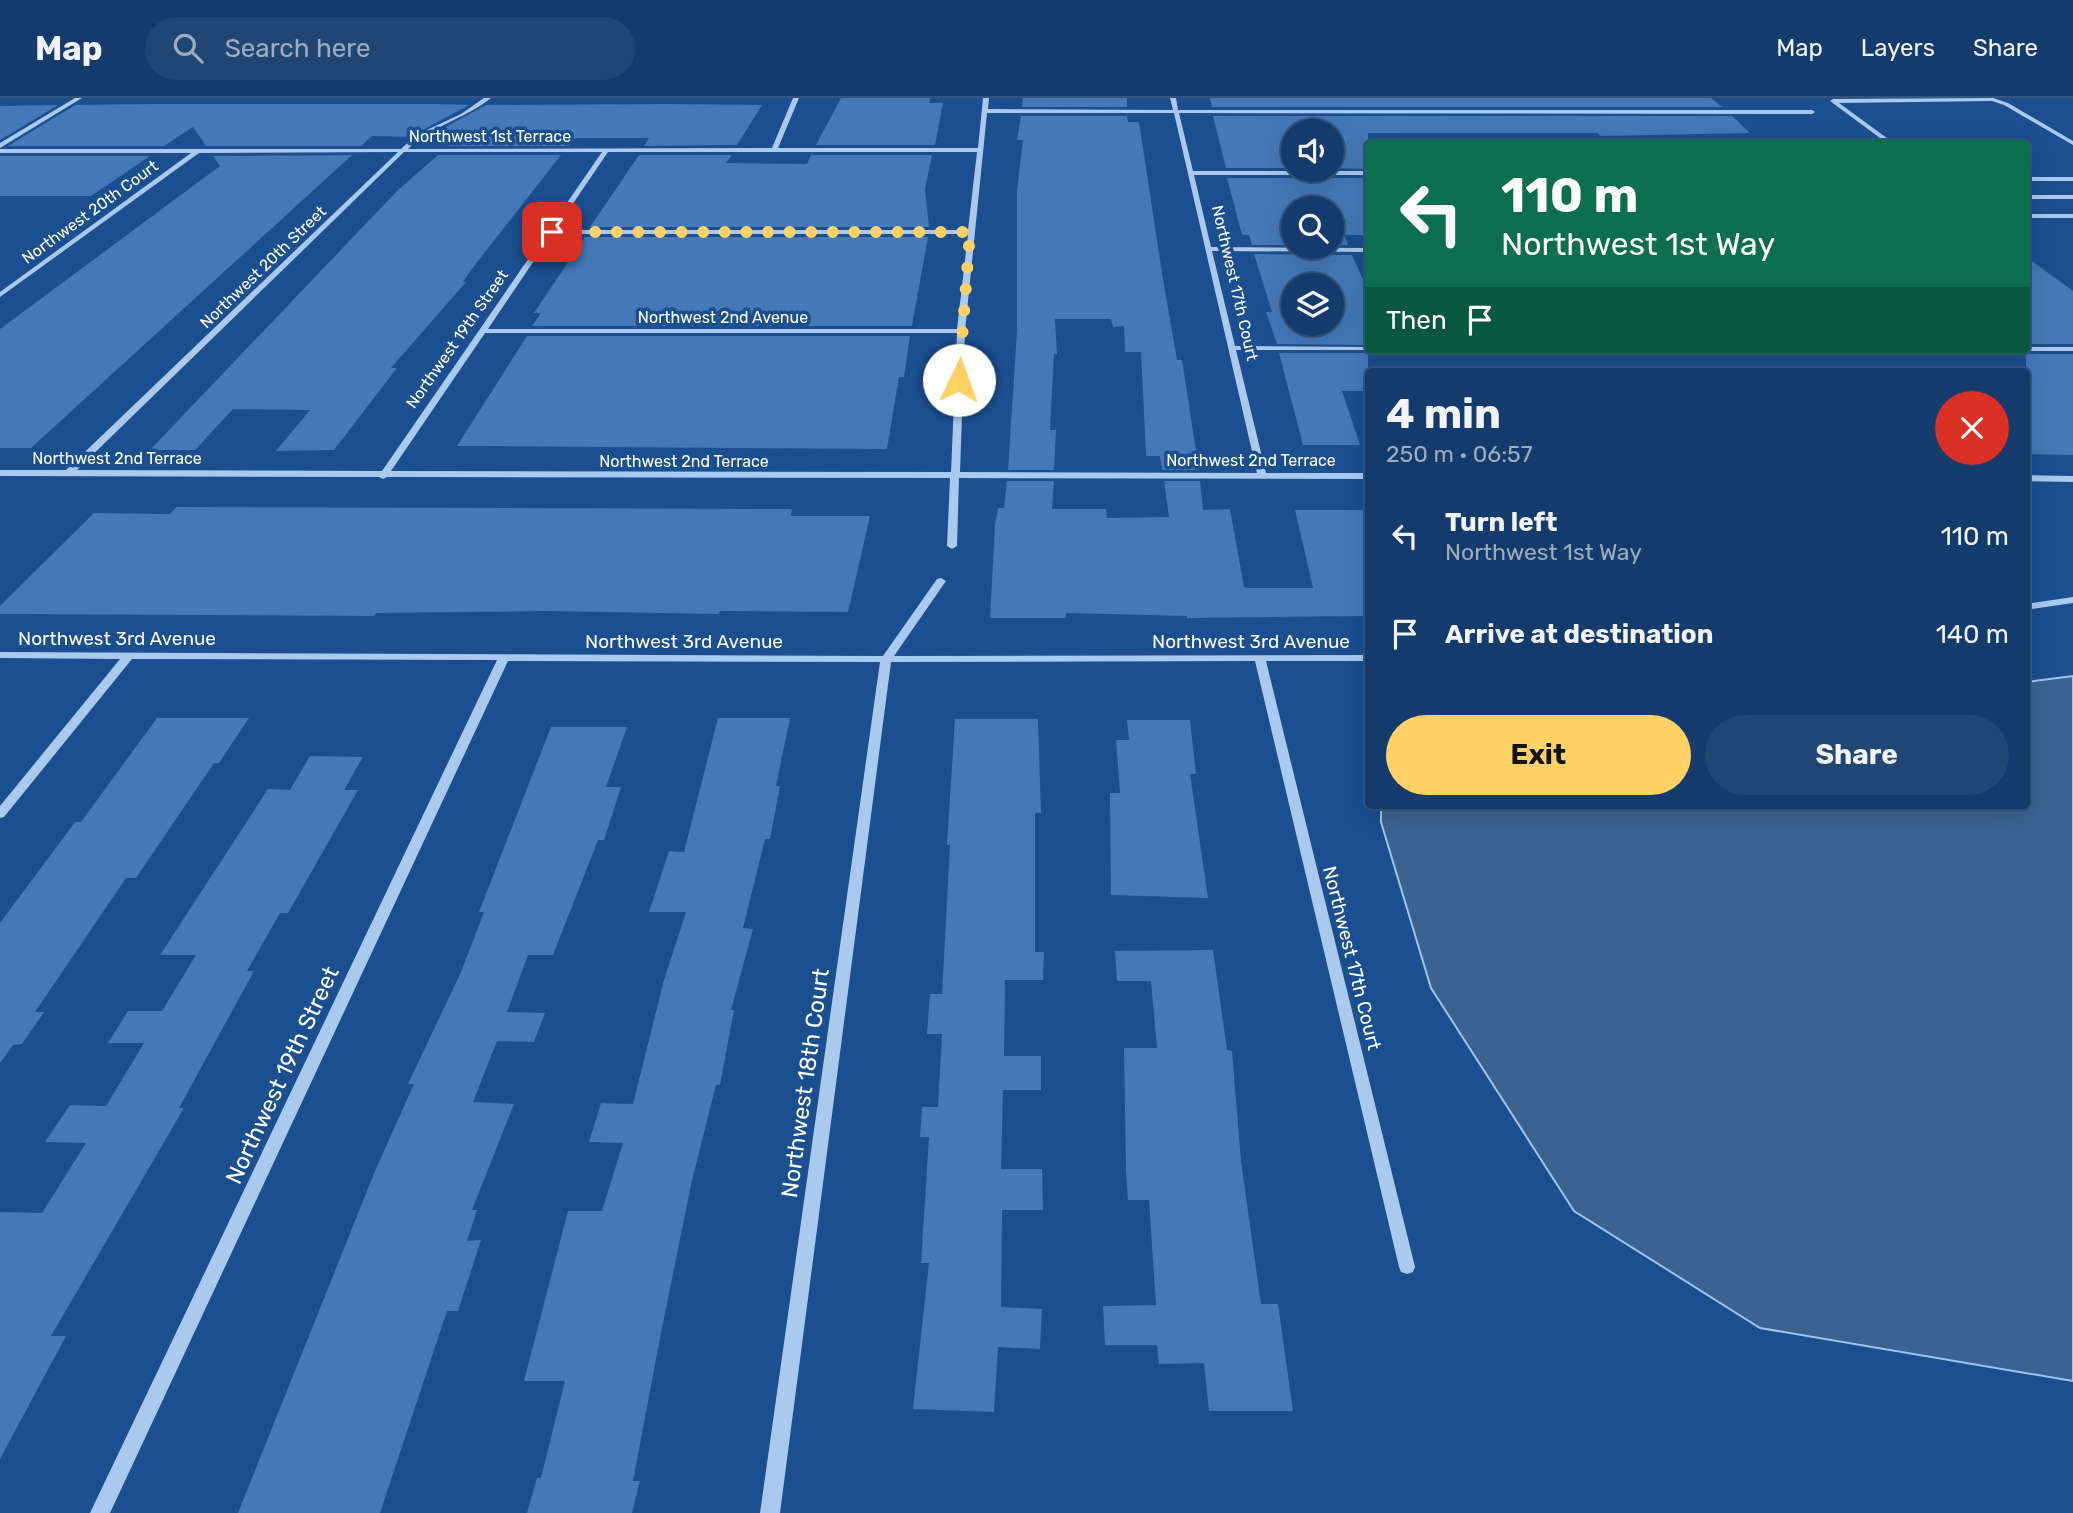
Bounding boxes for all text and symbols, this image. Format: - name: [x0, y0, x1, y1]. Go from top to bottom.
- search box: [145, 17, 635, 80]
- text: Map: [35, 29, 103, 68]
- icon: search: [169, 29, 207, 67]
- text: Search here: [225, 33, 370, 64]
- text: Map: [1776, 34, 1823, 62]
- text: Layers: [1861, 34, 1935, 62]
- text: Share: [1973, 34, 2038, 62]
- map controls: [1281, 119, 1344, 336]
- button: sound: [1281, 119, 1344, 182]
- street label: Northwest 1st Terrace: [409, 127, 571, 146]
- street label: Northwest 20th Court: [18, 156, 162, 268]
- text: 110 m: [1501, 166, 1638, 224]
- icon: left: [1386, 168, 1477, 259]
- button: search: [1281, 196, 1344, 259]
- street label: Northwest 20th Street: [196, 202, 330, 332]
- pin: [522, 202, 582, 262]
- street label: Northwest 17th Court: [1208, 203, 1262, 363]
- icon: arrive: [533, 213, 571, 251]
- text: Northwest 1st Way: [1501, 225, 1775, 263]
- street label: Northwest 19th Street: [402, 266, 512, 412]
- button: layers: [1281, 273, 1344, 336]
- icon: arrive: [1461, 301, 1499, 339]
- text: Then: [1386, 305, 1447, 336]
- street label: Northwest 2nd Avenue: [638, 308, 808, 327]
- position arrow: [922, 343, 996, 417]
- text: 4 min: [1386, 389, 1501, 439]
- button: close: [1935, 391, 2009, 465]
- text: 250 m · 06:57: [1386, 440, 1533, 468]
- street label: Northwest 2nd Terrace: [32, 449, 202, 468]
- street label: Northwest 2nd Terrace: [1166, 451, 1336, 470]
- street label: Northwest 2nd Terrace: [599, 452, 769, 471]
- text: Turn left: [1445, 507, 1557, 538]
- icon: left: [1386, 517, 1424, 555]
- text: 110 m: [1941, 521, 2009, 552]
- text: Northwest 1st Way: [1445, 538, 1642, 566]
- icon: arrive: [1386, 615, 1424, 653]
- text: Arrive at destination: [1445, 619, 1713, 650]
- text: 140 m: [1936, 619, 2009, 650]
- street label: Northwest 3rd Avenue: [18, 627, 216, 650]
- street label: Northwest 3rd Avenue: [585, 630, 783, 653]
- street label: Northwest 3rd Avenue: [1152, 630, 1350, 653]
- button: Exit: [1386, 715, 1691, 795]
- button: Share: [1705, 715, 2009, 795]
- street label: Northwest 17th Court: [1318, 864, 1386, 1053]
- street label: Northwest 19th Street: [219, 962, 345, 1188]
- street label: Northwest 18th Court: [775, 967, 835, 1199]

